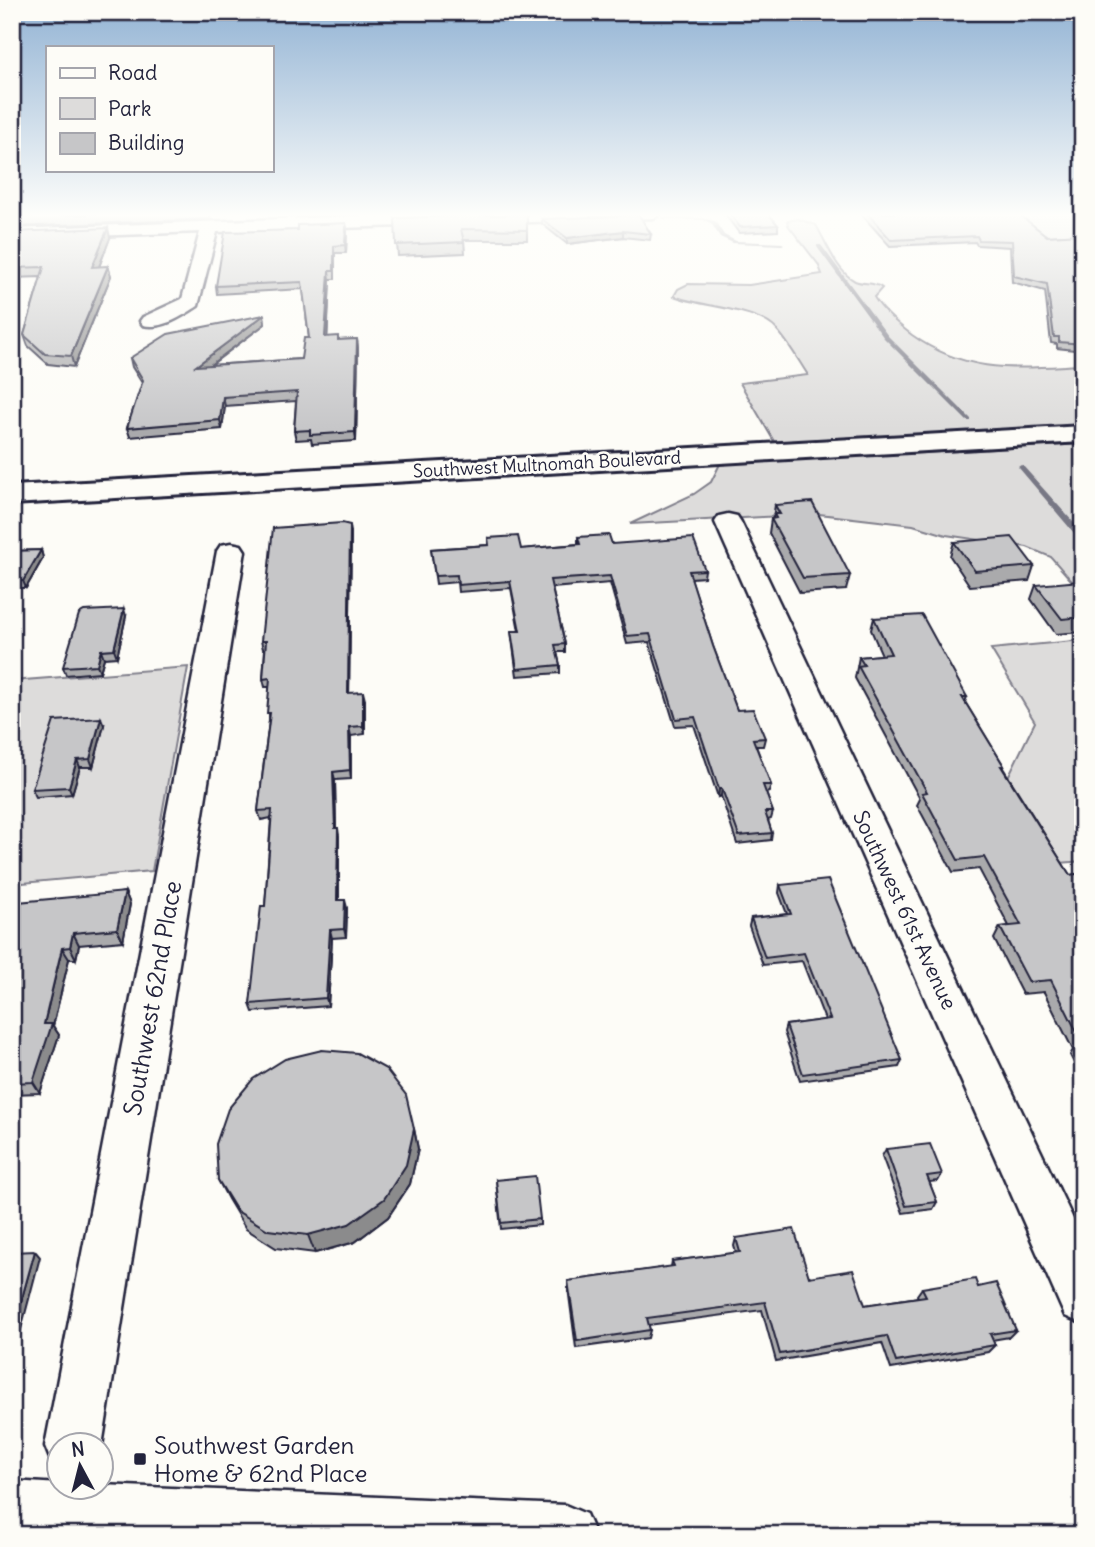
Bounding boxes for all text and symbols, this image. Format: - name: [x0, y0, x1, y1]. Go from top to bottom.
- legend: [46, 46, 273, 172]
- text: Road: [108, 59, 157, 86]
- text: Park: [108, 95, 151, 122]
- text: Building: [108, 129, 184, 156]
- street label: Southwest Multnomah Boulevard: [412, 445, 682, 483]
- street label: Southwest 61st Avenue: [847, 806, 963, 1014]
- street label: Southwest 62nd Place: [117, 878, 187, 1118]
- place label: Southwest Garden Home & 62nd Place: [154, 1430, 367, 1488]
- north arrow: [46, 1432, 116, 1502]
- text: N: [70, 1436, 86, 1462]
- marker: Southwest Garden Home & 62nd Place: [132, 1451, 148, 1467]

